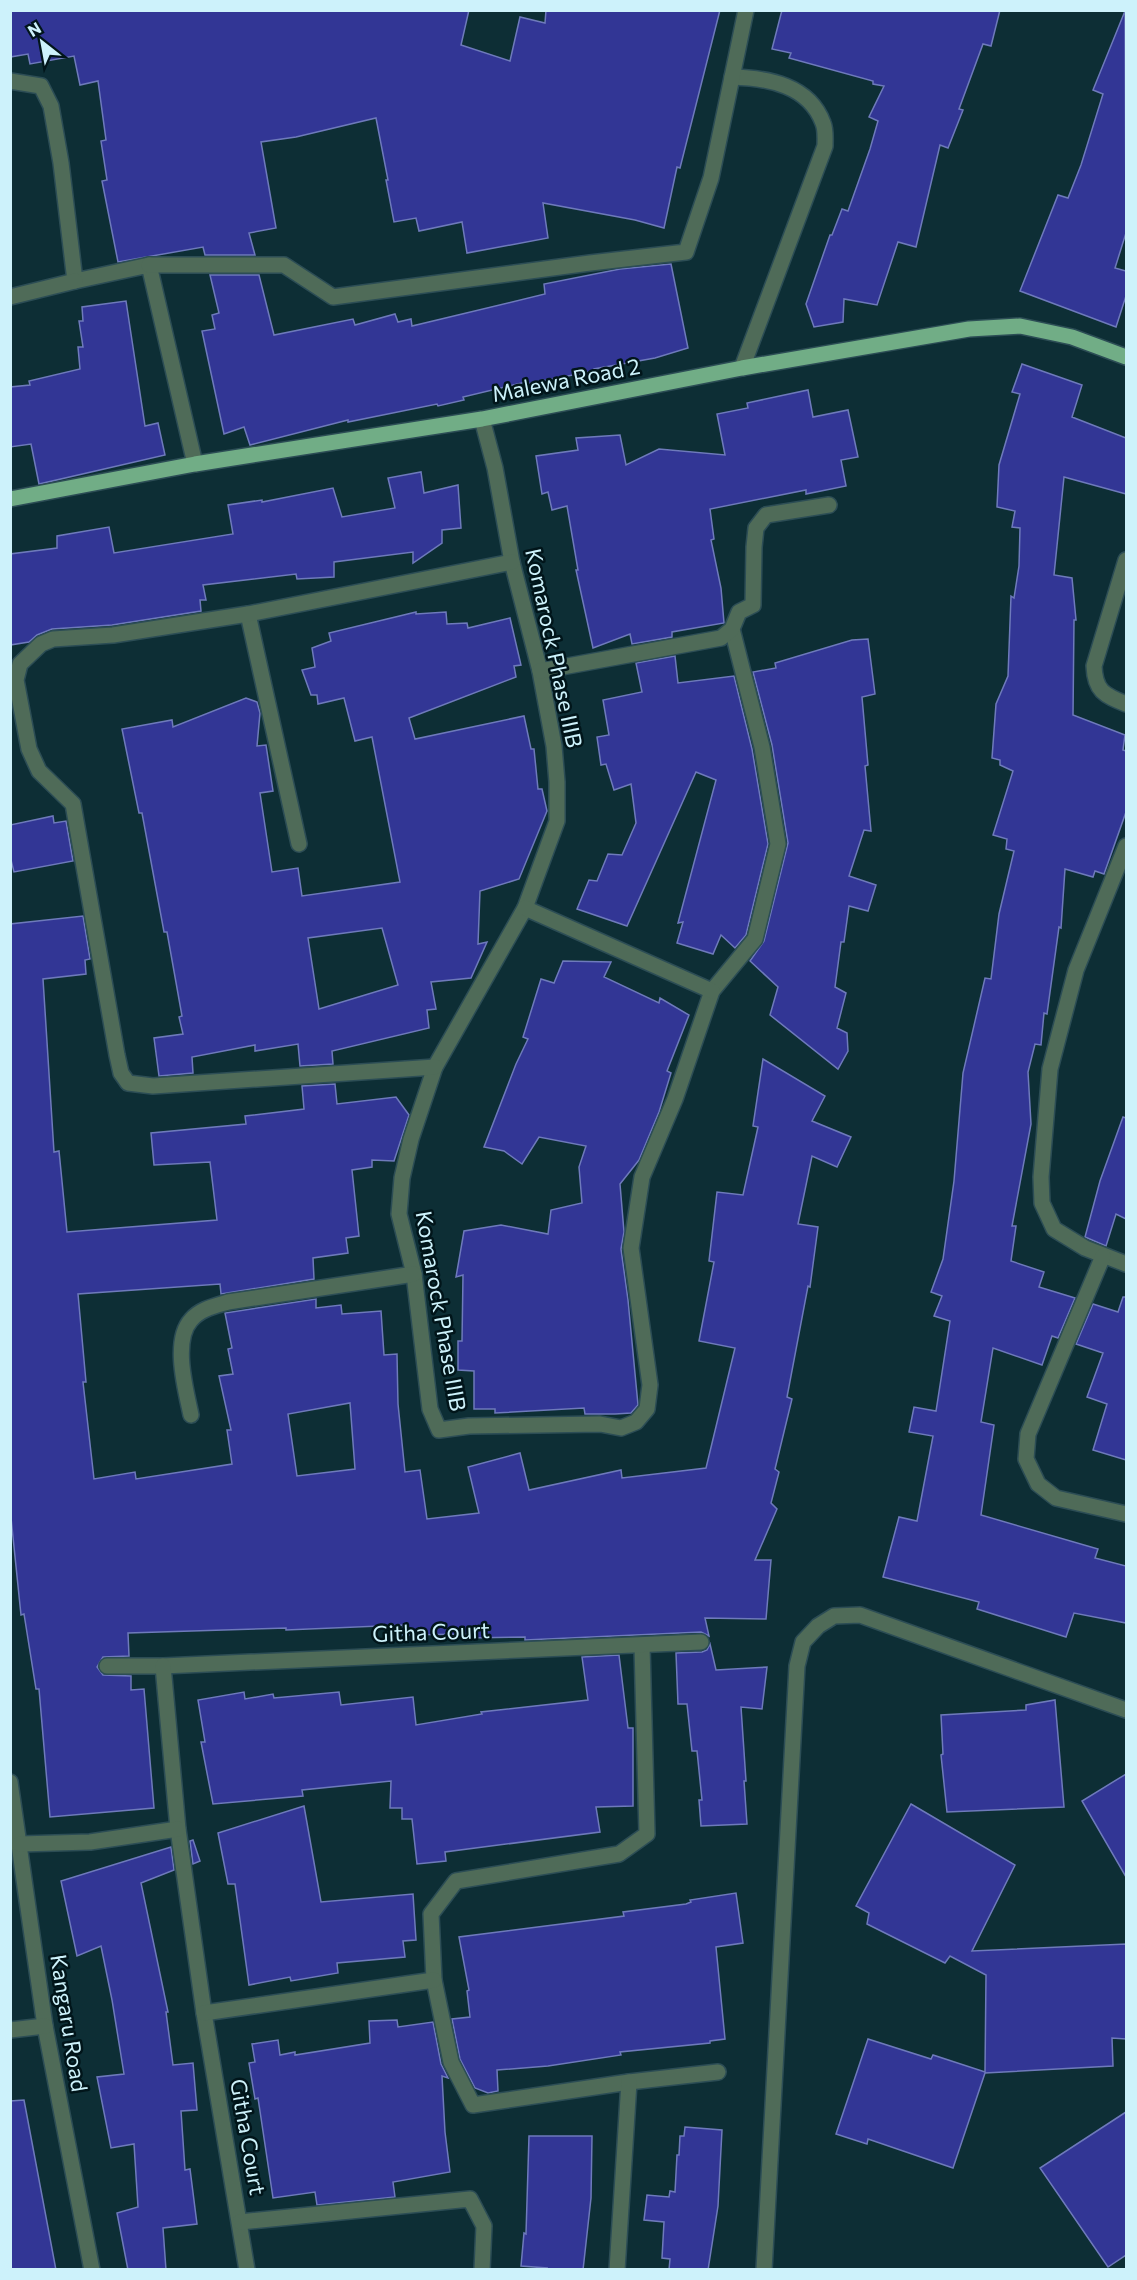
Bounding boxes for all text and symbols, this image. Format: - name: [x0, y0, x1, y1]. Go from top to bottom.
- north arrow: [12, 12, 72, 72]
- text: N: [24, 17, 44, 40]
- street label: Malewa Road 2: [490, 352, 642, 407]
- street label: Komarock Phase IIIB: [520, 546, 589, 750]
- street label: Komarock Phase IIIB: [411, 1209, 472, 1413]
- street label: Githa Court: [372, 1616, 490, 1647]
- street label: Kangaru Road: [45, 1952, 94, 2094]
- street label: Githa Court: [225, 2077, 272, 2197]

